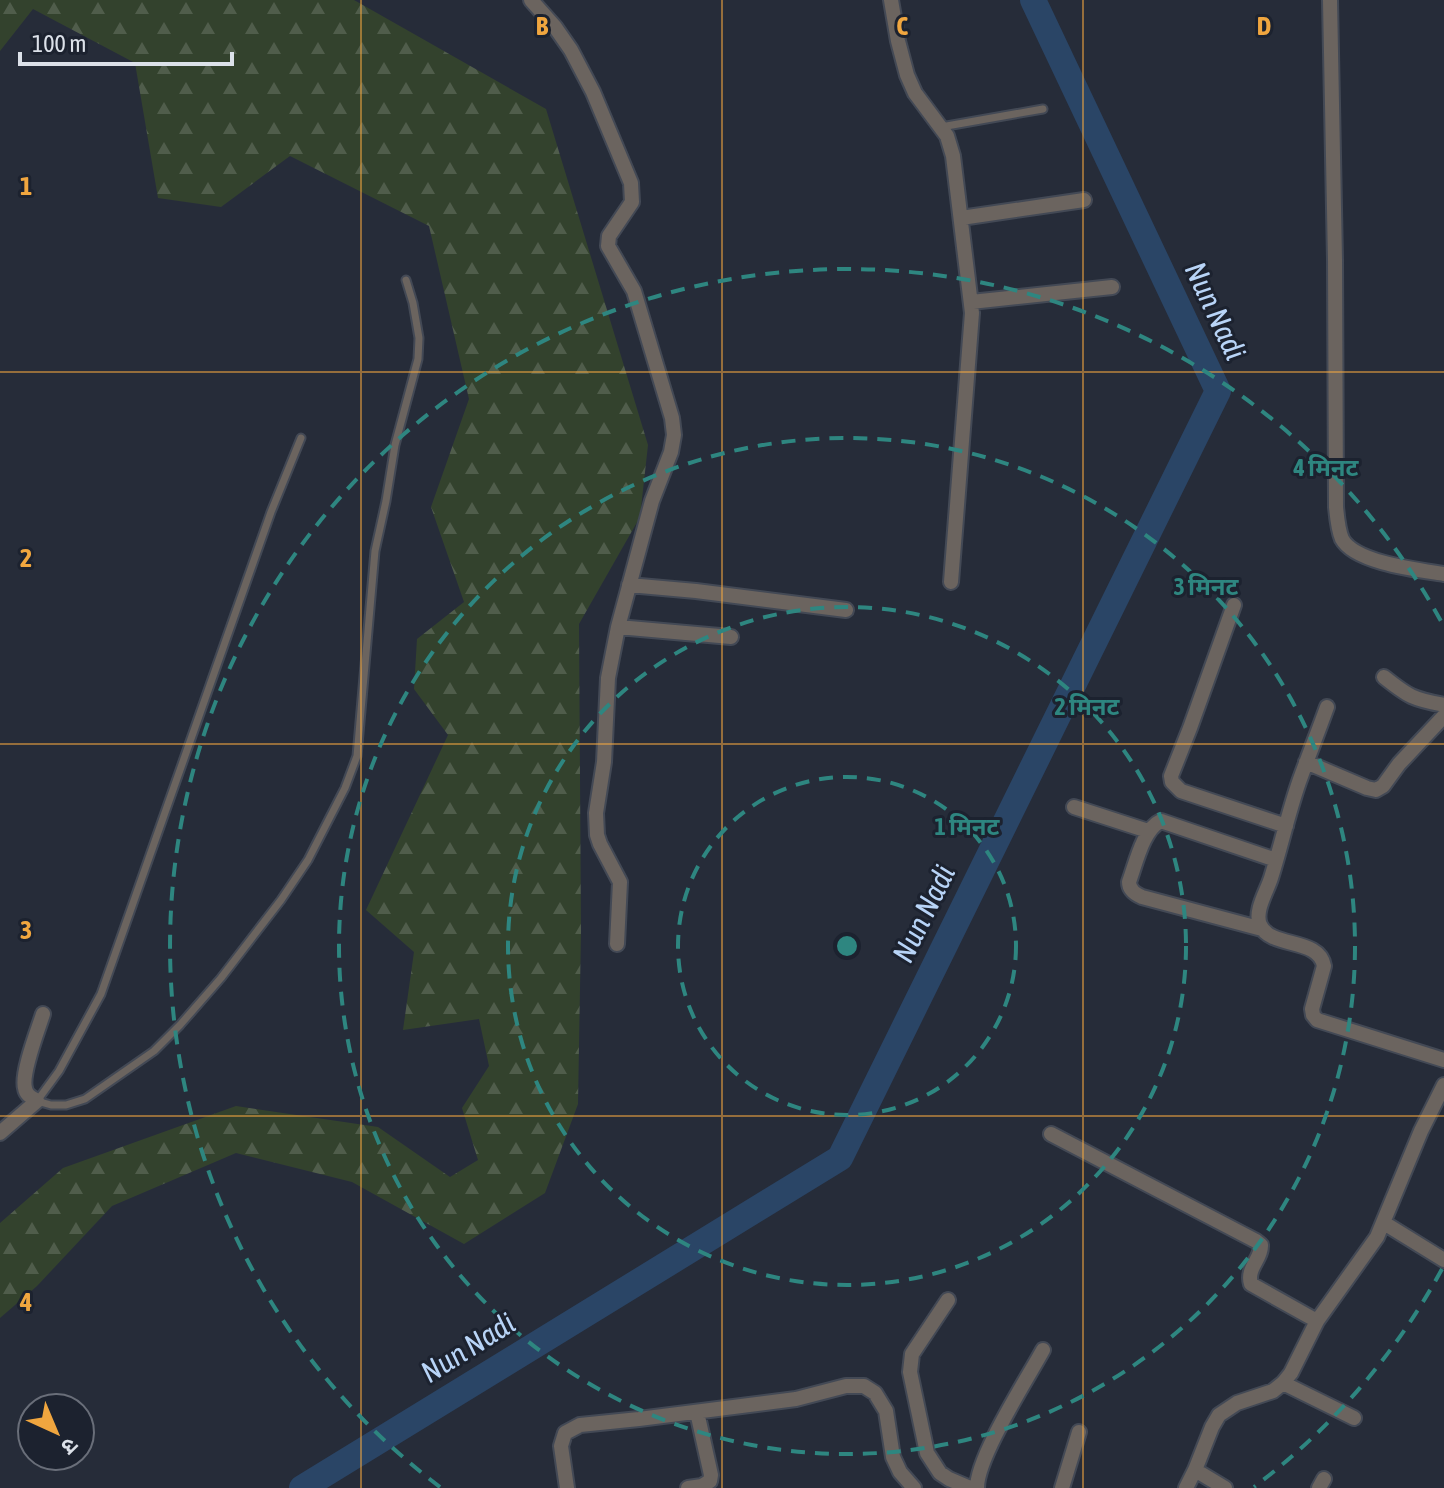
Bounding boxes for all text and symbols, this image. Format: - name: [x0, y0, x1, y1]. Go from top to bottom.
- text: B: [536, 11, 549, 41]
- text: C: [896, 11, 908, 41]
- text: D: [1257, 11, 1271, 41]
- scale bar: [20, 16, 232, 66]
- text: 100 m: [32, 30, 86, 57]
- text: 1: [20, 171, 32, 201]
- water label: Nun Nadi: [1179, 256, 1253, 365]
- text: 4 मिनट: [1293, 454, 1360, 481]
- text: 2: [20, 543, 32, 573]
- text: 3 मिनट: [1174, 573, 1240, 600]
- text: 2 मिनट: [1055, 693, 1121, 720]
- text: 1 मिनट: [935, 813, 1001, 840]
- water label: Nun Nadi: [885, 859, 961, 968]
- text: 3: [20, 915, 32, 945]
- centre of rings: [833, 932, 861, 960]
- text: 4: [19, 1287, 32, 1317]
- water label: Nun Nadi: [415, 1305, 520, 1389]
- north arrow: [16, 1392, 96, 1472]
- text: उ: [55, 1433, 84, 1461]

